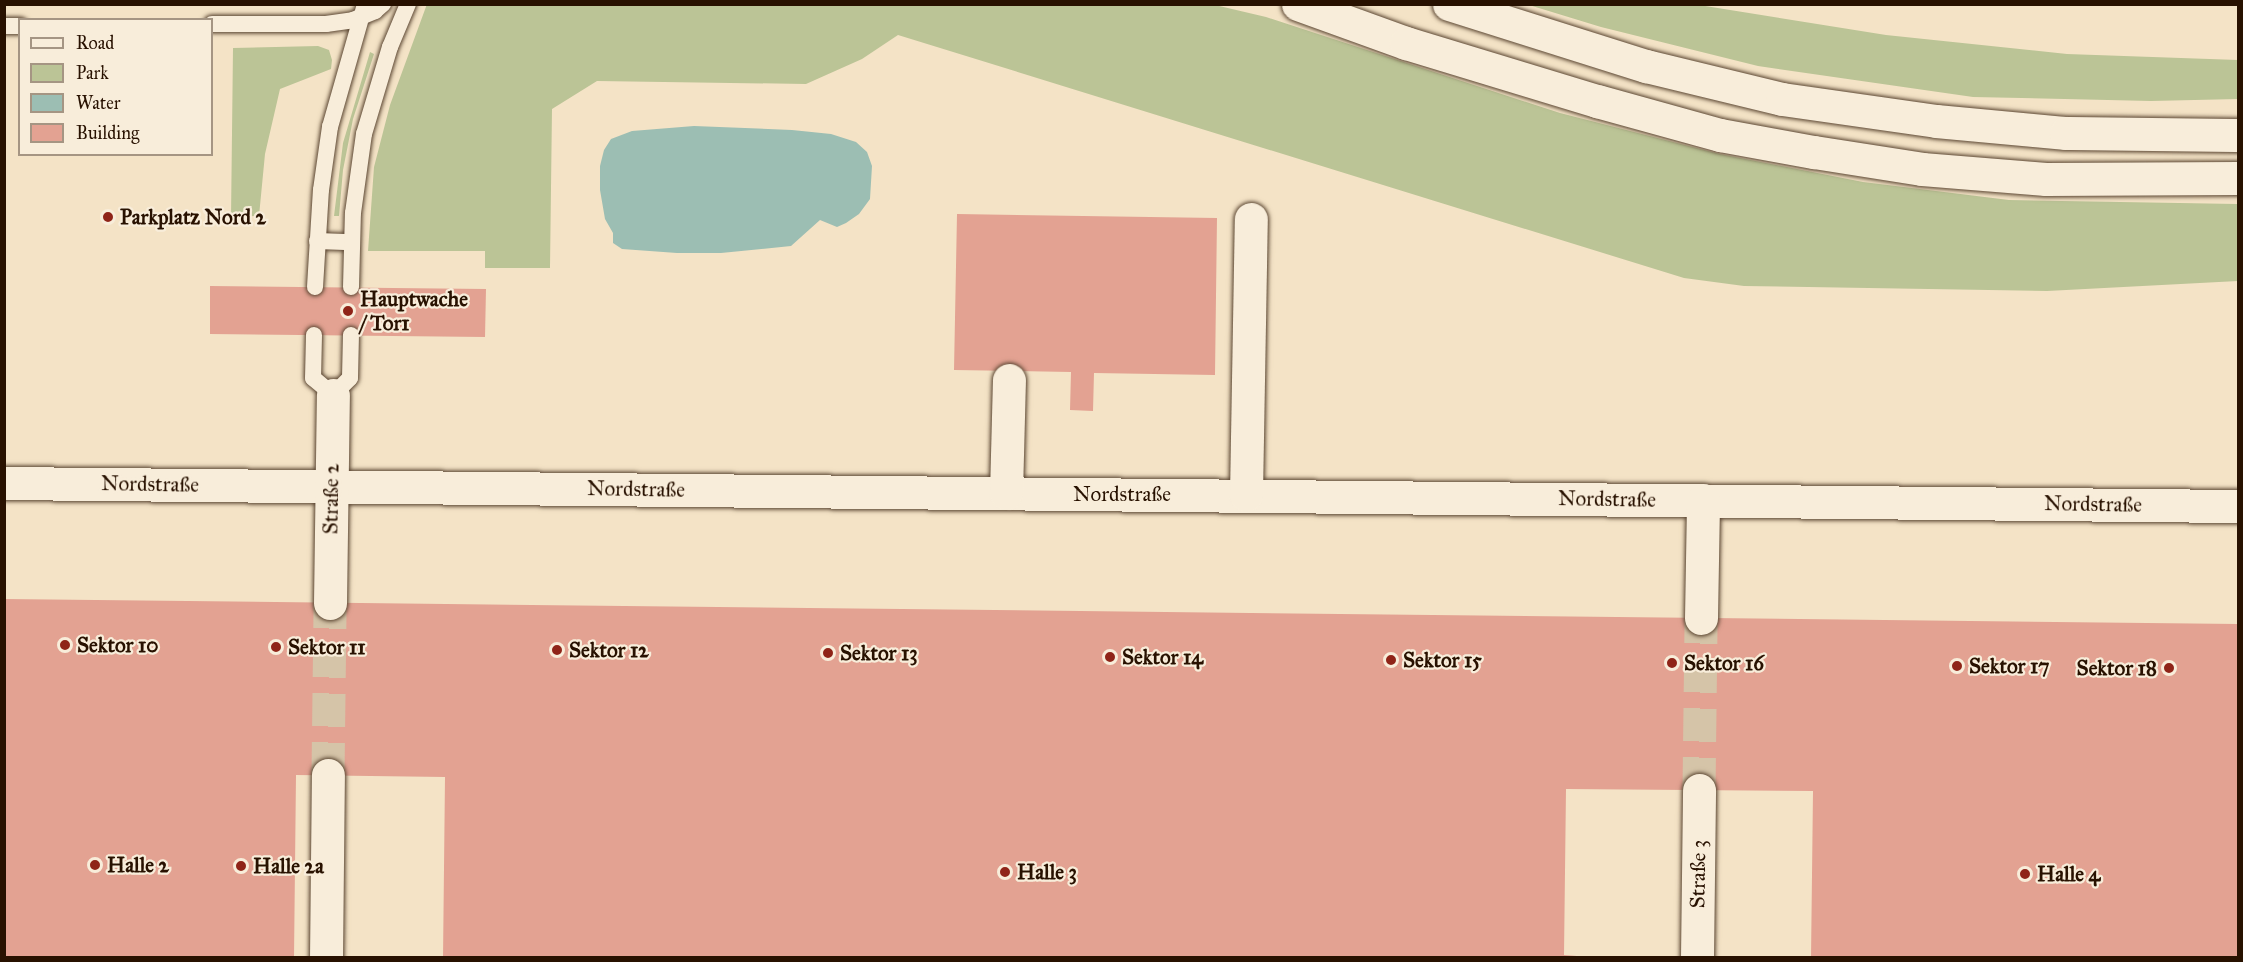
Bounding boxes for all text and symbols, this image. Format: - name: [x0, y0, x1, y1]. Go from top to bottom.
- legend: [18, 18, 213, 156]
- text: Road: [76, 32, 114, 54]
- text: Park: [76, 62, 109, 84]
- text: Water: [76, 92, 120, 114]
- text: Building: [76, 122, 139, 144]
- place label: Parkplatz Nord 2: [120, 204, 266, 230]
- marker: Parkplatz Nord 2: [101, 210, 115, 224]
- place label: Hauptwache / Tor1: [360, 286, 468, 336]
- marker: Hauptwache / Tor1: [341, 304, 355, 318]
- street label: Straße 2: [318, 463, 344, 535]
- street label: Nordstraße: [101, 471, 199, 497]
- street label: Nordstraße: [587, 476, 685, 502]
- street label: Nordstraße: [1073, 481, 1171, 507]
- street label: Nordstraße: [1558, 486, 1656, 512]
- street label: Nordstraße: [2044, 491, 2142, 517]
- place label: Sektor 10: [77, 632, 158, 658]
- place label: Sektor 11: [288, 634, 366, 660]
- place label: Sektor 12: [569, 637, 649, 663]
- marker: Sektor 10: [58, 638, 72, 652]
- marker: Sektor 11: [269, 640, 283, 654]
- place label: Sektor 13: [840, 640, 918, 666]
- marker: Sektor 12: [550, 643, 564, 657]
- place label: Sektor 14: [1122, 644, 1203, 670]
- marker: Sektor 13: [821, 646, 835, 660]
- place label: Sektor 15: [1403, 647, 1482, 673]
- marker: Sektor 14: [1103, 650, 1117, 664]
- place label: Sektor 16: [1684, 650, 1764, 676]
- marker: Sektor 15: [1384, 653, 1398, 667]
- place label: Sektor 17: [1969, 653, 2049, 679]
- place label: Sektor 18: [2077, 655, 2157, 681]
- marker: Sektor 16: [1665, 656, 1679, 670]
- marker: Sektor 17: [1950, 659, 1964, 673]
- marker: Sektor 18: [2162, 661, 2176, 675]
- street label: Straße 3: [1685, 839, 1711, 909]
- place label: Halle 2: [107, 852, 169, 878]
- place label: Halle 2a: [253, 853, 324, 879]
- marker: Halle 2: [88, 858, 102, 872]
- marker: Halle 2a: [234, 859, 248, 873]
- place label: Halle 3: [1017, 859, 1077, 885]
- place label: Halle 4: [2037, 861, 2100, 887]
- marker: Halle 3: [998, 865, 1012, 879]
- marker: Halle 4: [2018, 867, 2032, 881]

